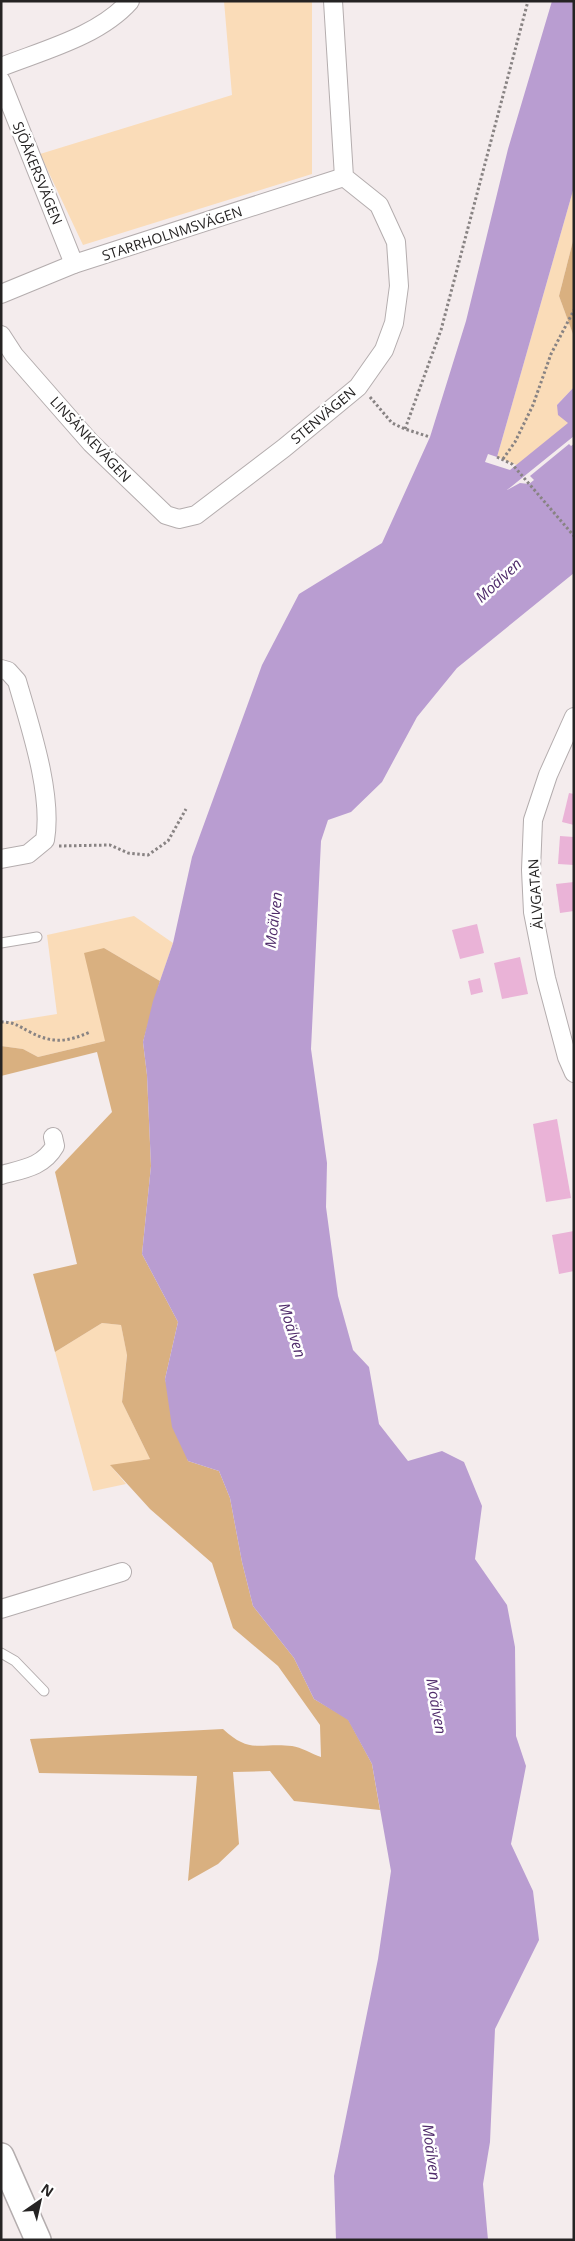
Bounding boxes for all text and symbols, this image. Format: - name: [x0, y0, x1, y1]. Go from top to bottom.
- street label: SJÖÅKERSVÄGEN: [9, 119, 67, 227]
- street label: STARRHOLNMSVÄGEN: [99, 201, 245, 265]
- street label: STENVÄGEN: [286, 382, 360, 448]
- street label: LINSÄNKEVÄGEN: [46, 392, 136, 486]
- water label: Moälven: [471, 553, 525, 607]
- street label: ÄLVGATAN: [523, 858, 547, 930]
- water label: Moälven: [260, 891, 286, 949]
- water label: Moälven: [275, 1300, 311, 1360]
- water label: Moälven: [422, 1677, 452, 1735]
- water label: Moälven: [418, 2123, 446, 2181]
- north arrow: [15, 2176, 65, 2226]
- text: N: [38, 2179, 58, 2201]

